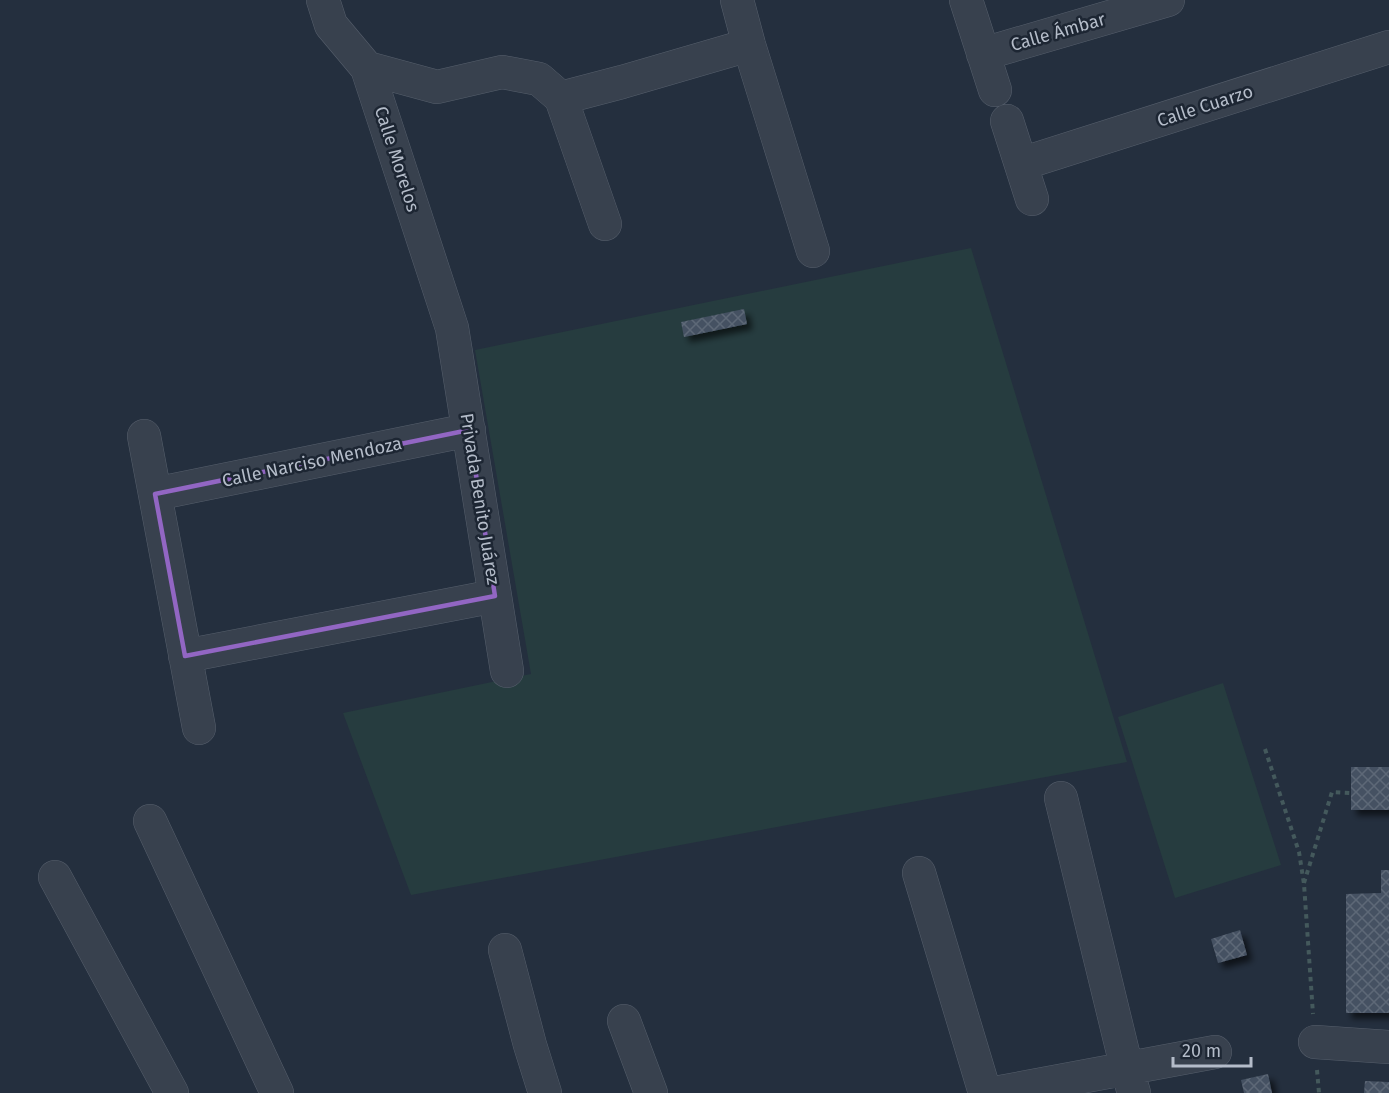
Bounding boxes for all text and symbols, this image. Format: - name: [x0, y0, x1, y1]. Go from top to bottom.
- street label: Calle Ámbar: [1008, 7, 1108, 56]
- street label: Calle Cuarzo: [1154, 80, 1256, 132]
- street label: Calle Morelos: [370, 104, 424, 214]
- street label: Privada Benito Juárez: [456, 412, 504, 586]
- street label: Calle Narciso Mendoza: [220, 432, 404, 492]
- scale bar: [1173, 1030, 1251, 1068]
- text: 20 m: [1182, 1040, 1221, 1062]

